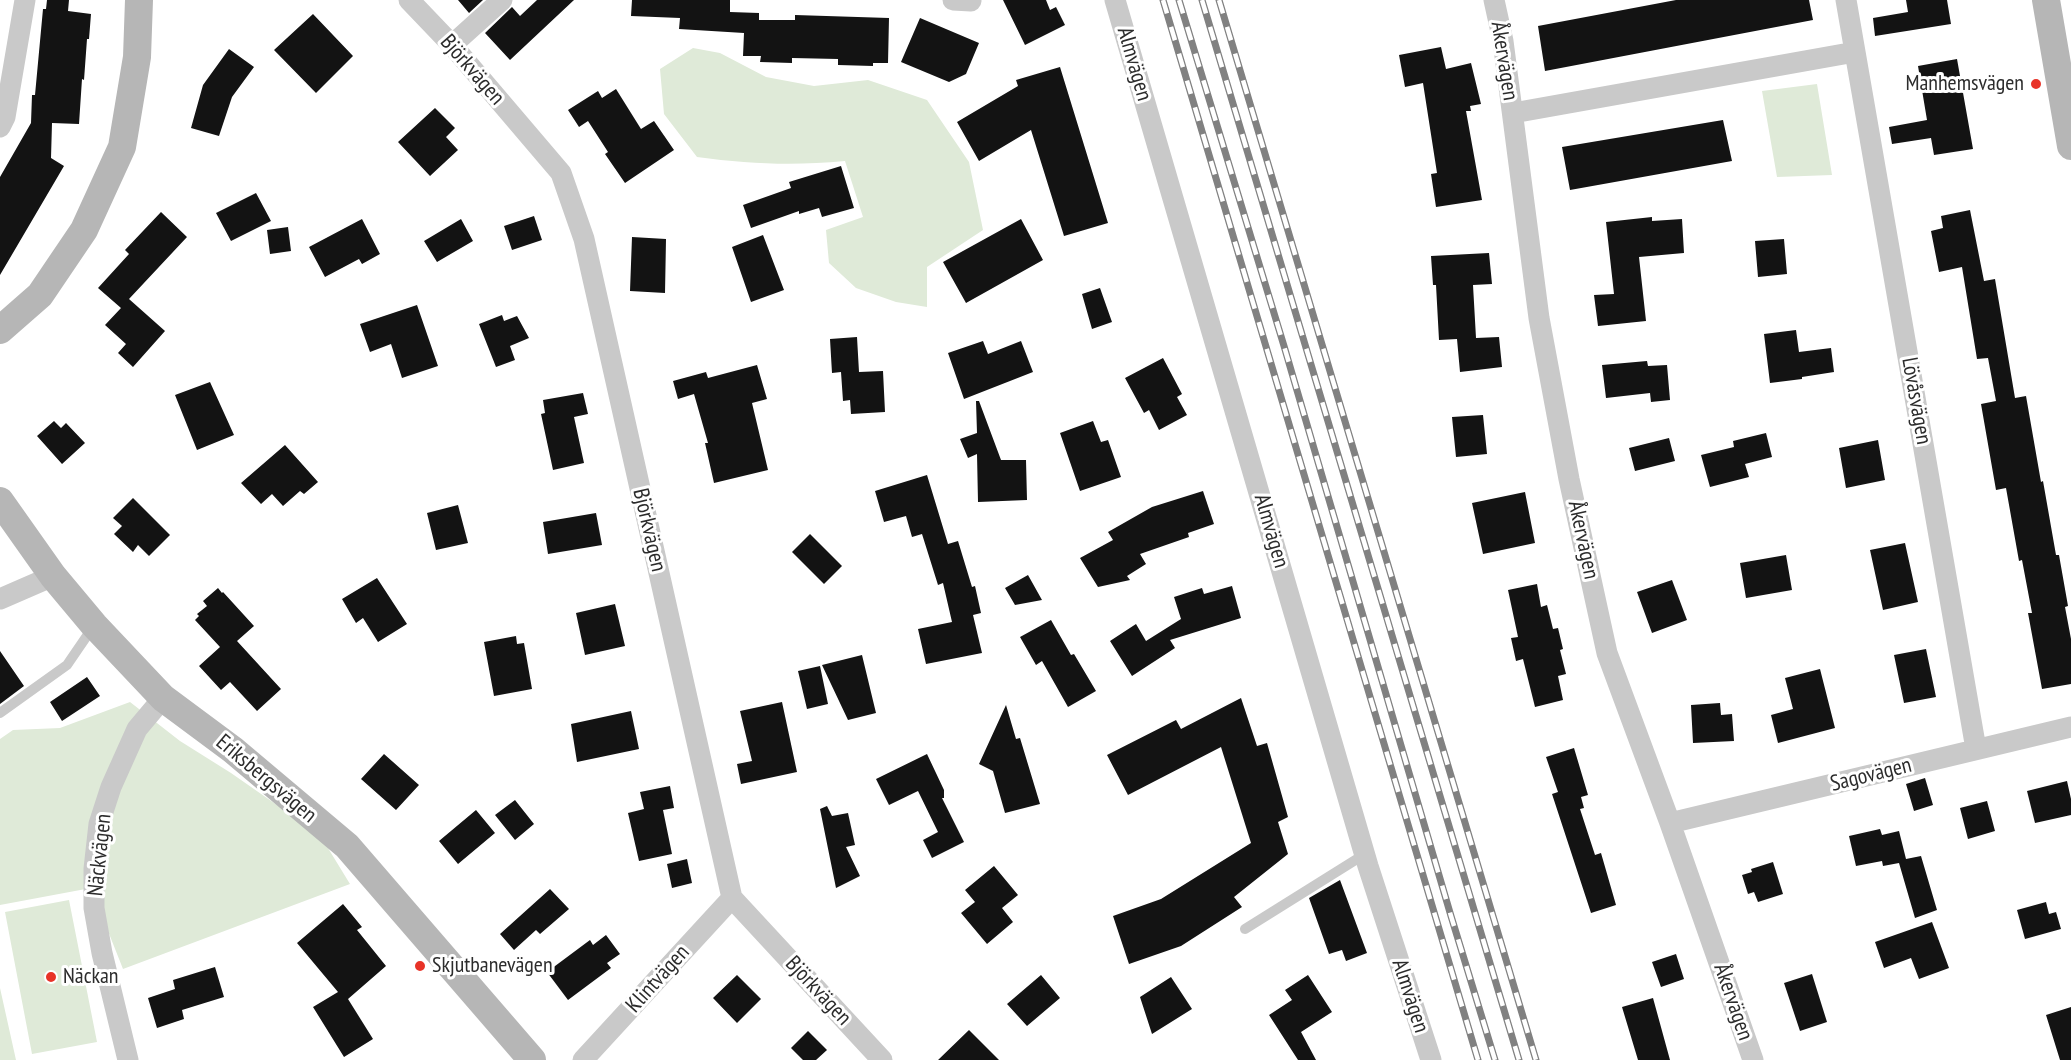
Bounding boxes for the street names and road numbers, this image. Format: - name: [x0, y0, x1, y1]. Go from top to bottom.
- street label: Åkervägen: [1485, 20, 1523, 102]
- street label: Almvägen: [1111, 24, 1157, 104]
- street label: Björkvägen: [434, 29, 510, 111]
- street label: Lövåsvägen: [1895, 355, 1937, 447]
- street label: Björkvägen: [627, 486, 671, 574]
- street label: Almvägen: [1248, 491, 1294, 571]
- street label: Åkervägen: [1562, 498, 1604, 582]
- street label: Eriksbergsvägen: [210, 729, 322, 829]
- street label: Sagovägen: [1828, 752, 1914, 798]
- street label: Näckvägen: [83, 813, 117, 897]
- street label: Klintvägen: [621, 940, 695, 1018]
- street label: Björkvägen: [779, 951, 857, 1031]
- street label: Almvägen: [1386, 956, 1434, 1036]
- street label: Åkervägen: [1708, 960, 1758, 1044]

